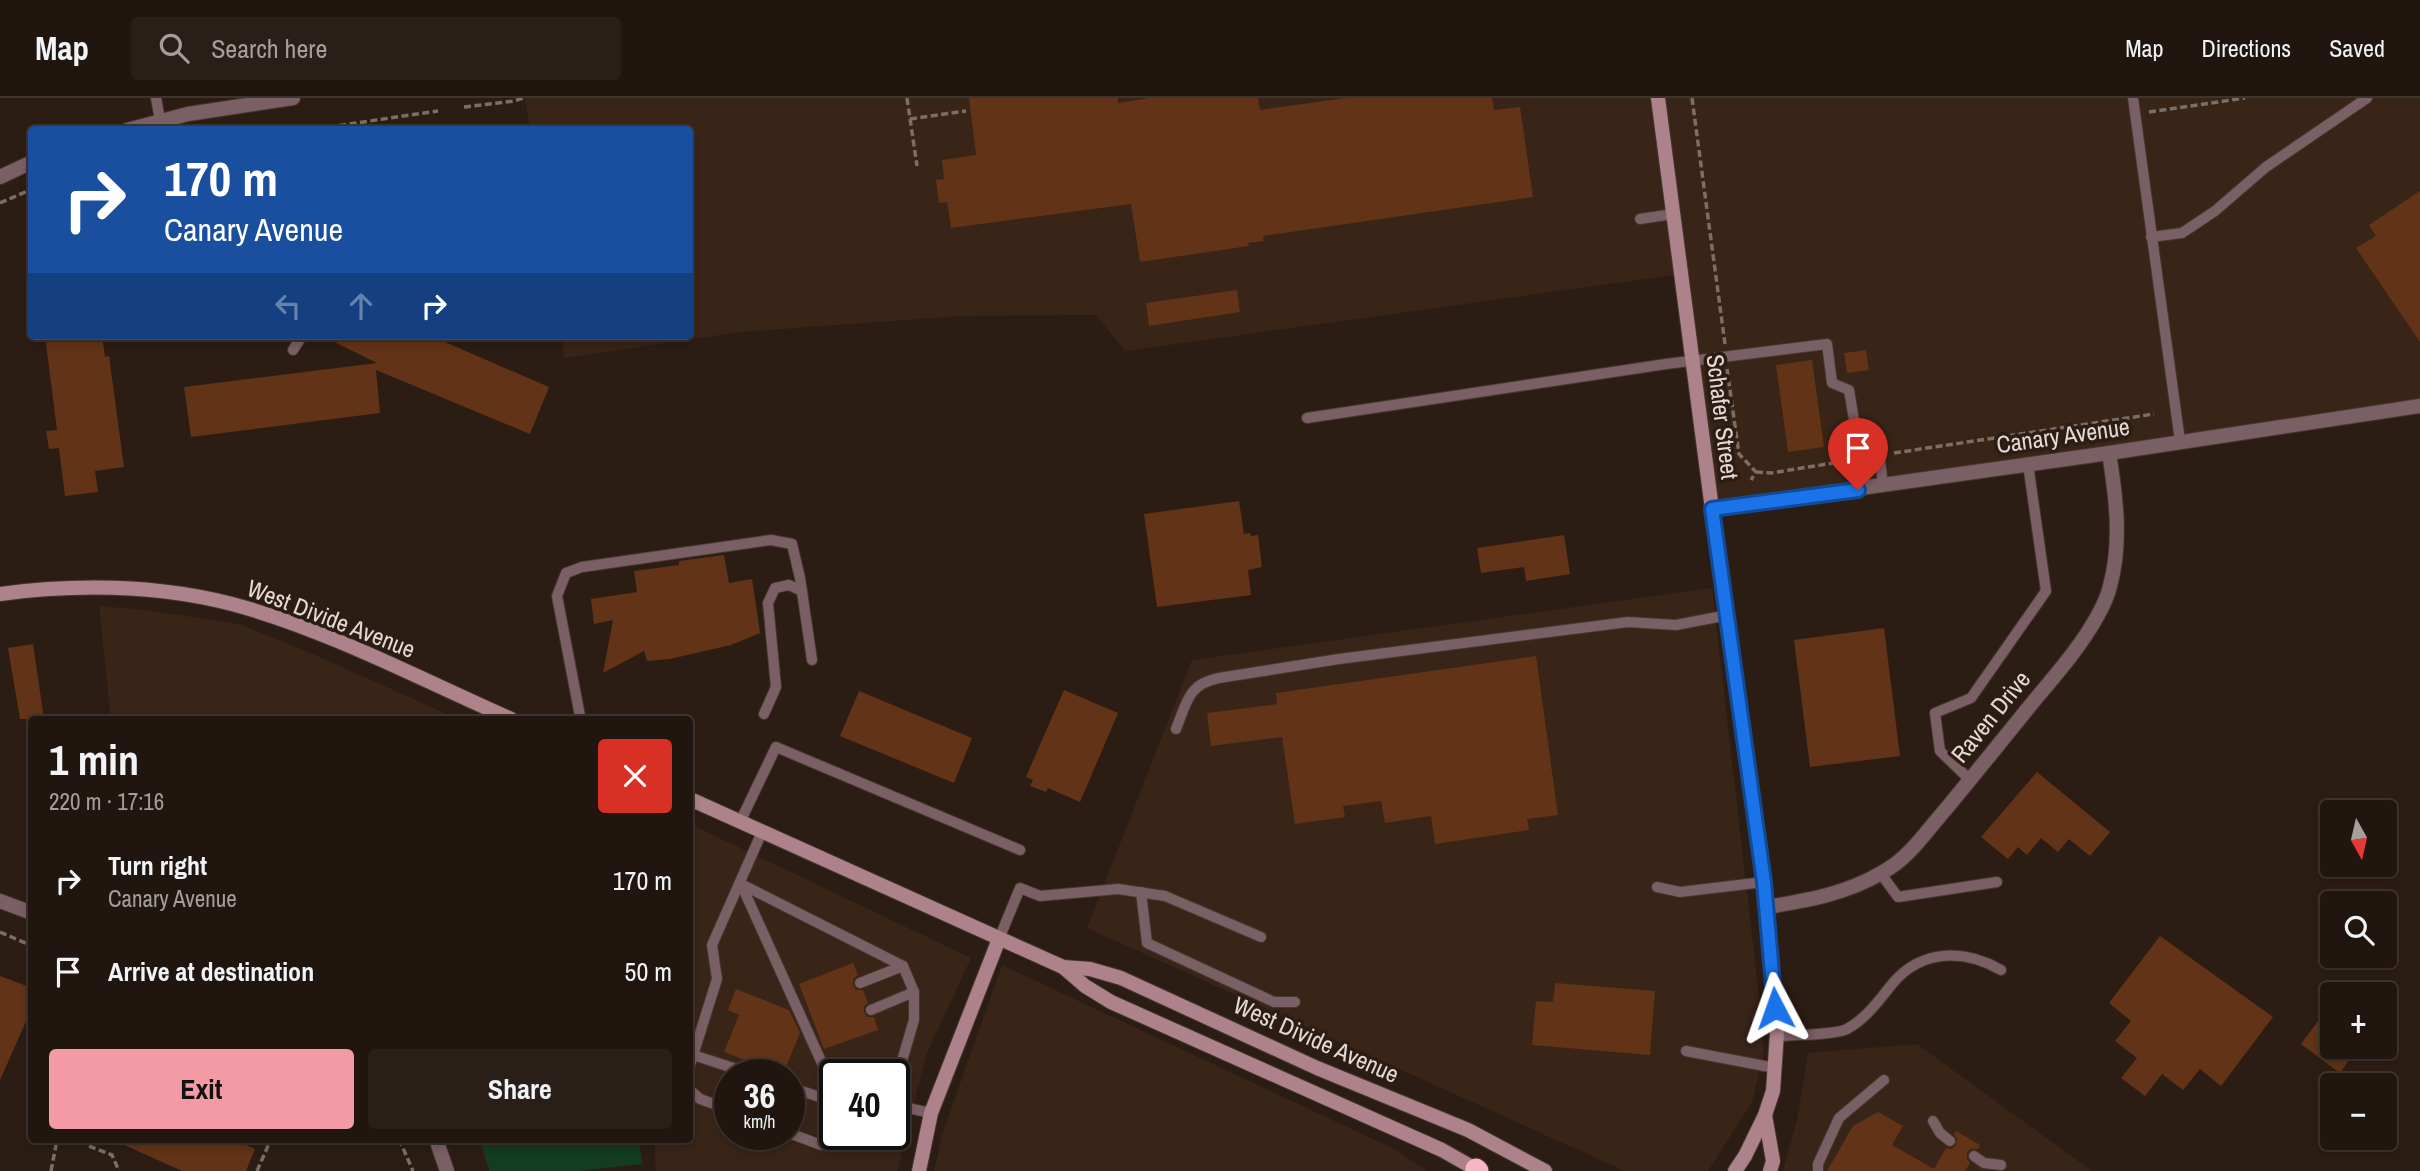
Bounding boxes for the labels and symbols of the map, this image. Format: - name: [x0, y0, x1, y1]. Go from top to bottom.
- street label: Schafer Street: [1699, 352, 1747, 482]
- street label: Canary Avenue: [1994, 410, 2132, 460]
- pin: [1828, 418, 1888, 490]
- street label: West Divide Avenue: [243, 571, 420, 665]
- street label: Raven Drive: [1943, 664, 2037, 769]
- north arrow: [2320, 800, 2398, 877]
- position arrow: [1738, 971, 1812, 1045]
- street label: West Divide Avenue: [1229, 988, 1404, 1090]
- speed limit sign: 40: [819, 1059, 910, 1150]

